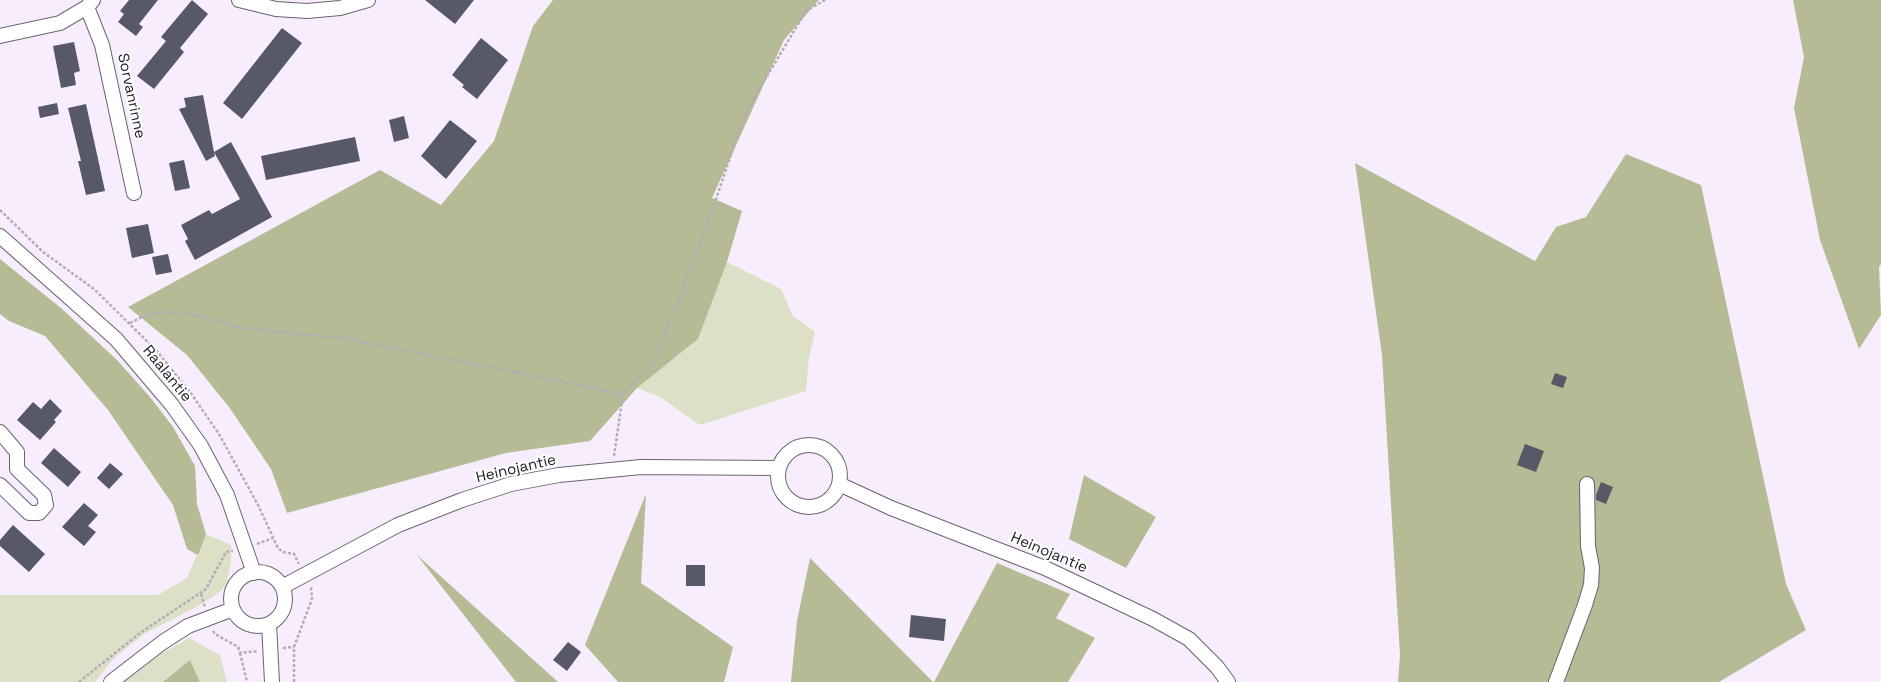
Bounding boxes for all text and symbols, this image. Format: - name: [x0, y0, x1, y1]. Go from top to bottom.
- street label: Sorvanrinne: [113, 52, 149, 140]
- street label: Raalantie: [139, 342, 195, 406]
- street label: Heinojantie: [474, 451, 558, 487]
- street label: Heinojantie: [1008, 529, 1090, 577]

